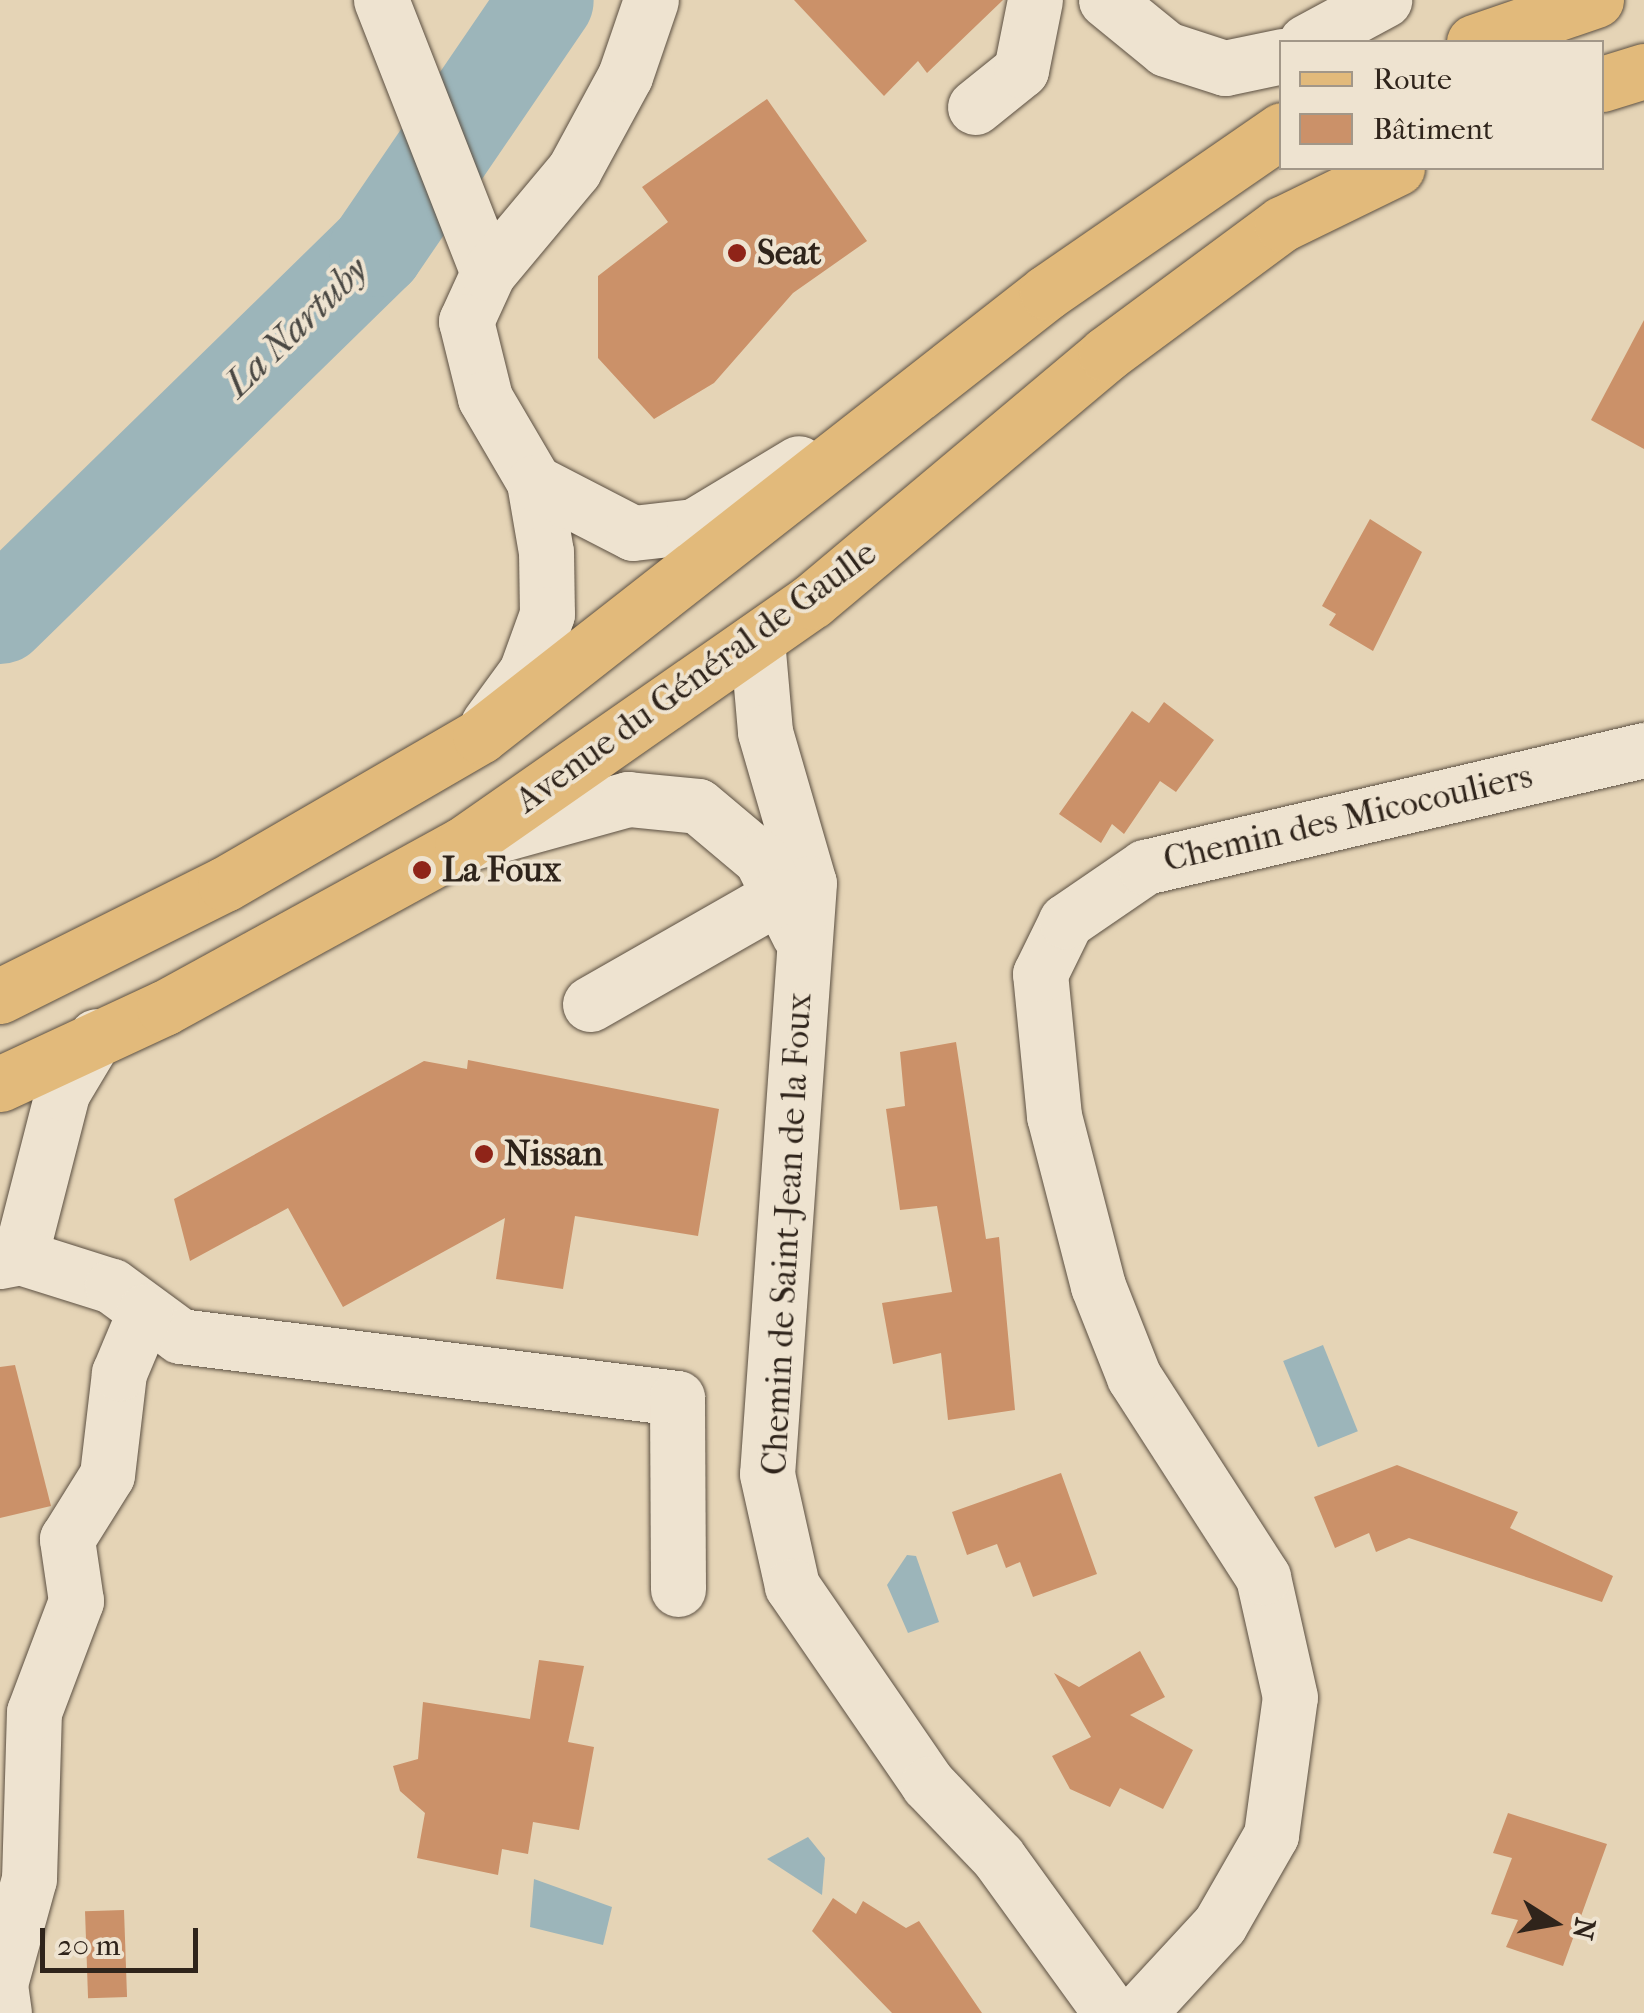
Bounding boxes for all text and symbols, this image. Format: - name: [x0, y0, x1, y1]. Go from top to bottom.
- legend: [1279, 40, 1604, 170]
- text: Route: [1373, 62, 1452, 97]
- text: Bâtiment: [1373, 112, 1494, 147]
- place label: Seat: [757, 232, 821, 274]
- marker: Seat: [726, 242, 748, 264]
- water label: La Nartuby: [215, 247, 377, 407]
- street label: Avenue du Général de Gaulle: [507, 532, 885, 822]
- street label: Chemin des Micocouliers: [1159, 755, 1537, 881]
- place label: La Foux: [442, 849, 561, 891]
- marker: La Foux: [411, 859, 433, 881]
- street label: Chemin de Saint-Jean de la Foux: [753, 992, 821, 1476]
- place label: Nissan: [504, 1133, 603, 1175]
- marker: Nissan: [473, 1143, 495, 1165]
- north arrow: [1504, 1873, 1604, 1973]
- scale bar: [45, 1908, 202, 1970]
- text: N: [1566, 1915, 1602, 1942]
- text: 20 m: [57, 1928, 120, 1963]

